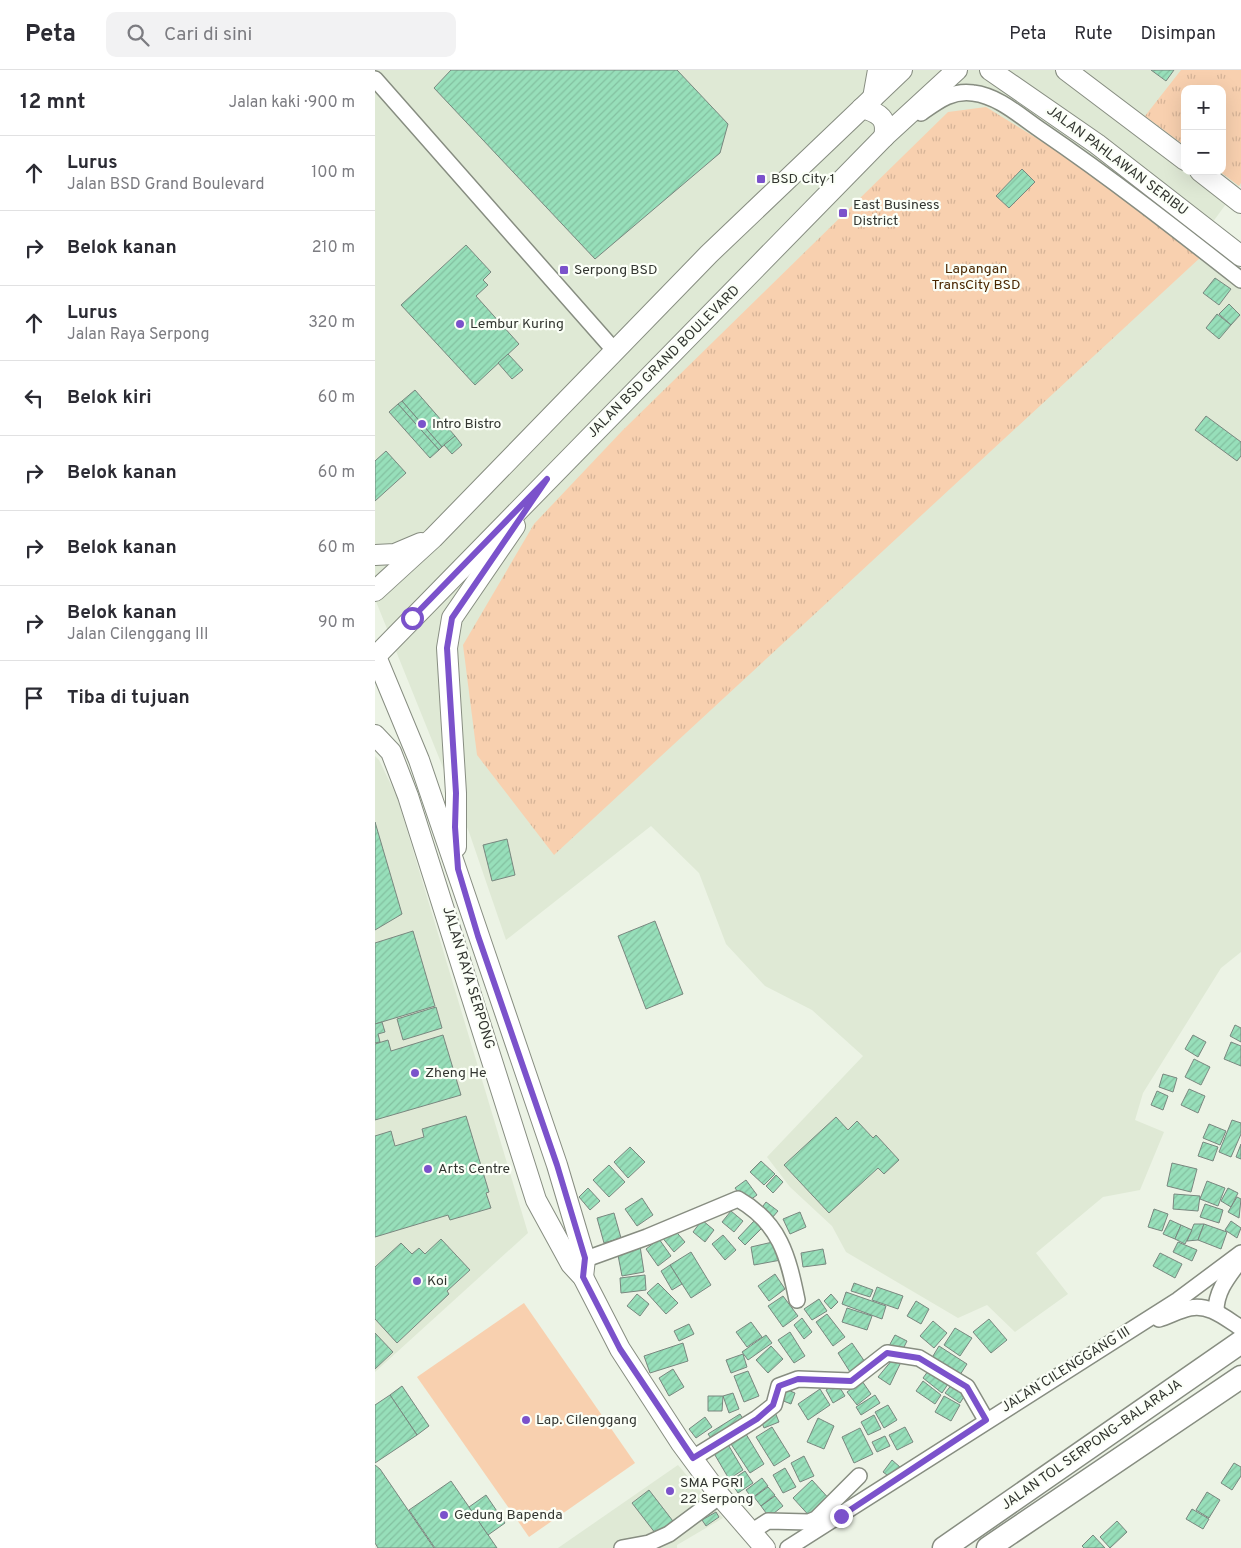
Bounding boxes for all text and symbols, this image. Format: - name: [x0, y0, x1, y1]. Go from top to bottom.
- search box: [106, 12, 456, 57]
- text: Peta: [25, 20, 76, 50]
- icon: search: [124, 21, 152, 49]
- text: Cari di sini: [164, 23, 252, 47]
- text: Peta: [1009, 23, 1046, 46]
- text: Rute: [1074, 23, 1112, 46]
- text: Disimpan: [1140, 23, 1216, 46]
- map controls: [1181, 85, 1226, 175]
- button: +: [1181, 85, 1226, 130]
- text: 12 mnt: [20, 89, 85, 116]
- text: Jalan kaki · 900 m: [229, 93, 355, 113]
- street label: JALAN PAHLAWAN SERIBU: [1043, 102, 1191, 220]
- button: −: [1181, 130, 1226, 175]
- text: Lurus: [67, 151, 118, 175]
- icon: ahead: [20, 159, 48, 187]
- text: 100 m: [311, 163, 355, 183]
- place label: BSD City 1: [771, 171, 835, 188]
- marker: BSD City 1: [755, 173, 767, 185]
- text: Jalan BSD Grand Boulevard: [67, 175, 264, 195]
- place label: East Business District: [853, 197, 940, 230]
- marker: East Business District: [837, 207, 849, 219]
- icon: right: [20, 234, 48, 262]
- text: Belok kanan: [67, 236, 177, 260]
- text: 210 m: [312, 238, 355, 258]
- park label: Lapangan TransCity BSD: [931, 261, 1021, 294]
- place label: Serpong BSD: [574, 262, 657, 279]
- marker: Serpong BSD: [558, 264, 570, 276]
- street label: JALAN BSD GRAND BOULEVARD: [584, 282, 744, 442]
- text: Lurus: [67, 301, 118, 325]
- icon: ahead: [20, 309, 48, 337]
- text: 320 m: [308, 313, 355, 333]
- place label: Lembur Kuring: [470, 316, 564, 333]
- marker: Lembur Kuring: [454, 318, 466, 330]
- text: Jalan Raya Serpong: [67, 325, 210, 345]
- icon: left: [20, 384, 48, 412]
- text: Belok kiri: [67, 386, 152, 410]
- text: 60 m: [318, 388, 355, 408]
- place label: Intro Bistro: [432, 416, 502, 433]
- marker: Intro Bistro: [416, 418, 428, 430]
- icon: right: [20, 459, 48, 487]
- text: Belok kanan: [67, 461, 177, 485]
- text: 60 m: [318, 463, 355, 483]
- icon: right: [20, 534, 48, 562]
- text: Belok kanan: [67, 536, 177, 560]
- text: 60 m: [318, 538, 355, 558]
- text: Belok kanan: [67, 601, 177, 625]
- route start: [401, 607, 424, 630]
- icon: right: [20, 609, 48, 637]
- text: 90 m: [318, 613, 355, 633]
- text: Jalan Cilenggang III: [67, 625, 209, 645]
- icon: arrive: [20, 684, 48, 712]
- text: Tiba di tujuan: [67, 686, 190, 710]
- street label: JALAN RAYA SERPONG: [438, 905, 498, 1051]
- place label: Zheng He: [425, 1065, 487, 1082]
- marker: Zheng He: [409, 1067, 421, 1079]
- place label: Arts Centre: [438, 1161, 510, 1178]
- marker: Arts Centre: [422, 1163, 434, 1175]
- place label: Koi: [427, 1273, 447, 1290]
- marker: Koi: [411, 1275, 423, 1287]
- street label: JALAN CILENGGANG III: [999, 1323, 1133, 1417]
- street label: JALAN TOL SERPONG–BALARAJA: [998, 1376, 1186, 1514]
- place label: Lap. Cilenggang: [536, 1412, 637, 1429]
- marker: Lap. Cilenggang: [520, 1414, 532, 1426]
- place label: SMA PGRI 22 Serpong: [680, 1475, 753, 1508]
- marker: SMA PGRI 22 Serpong: [664, 1485, 676, 1497]
- route end: [830, 1505, 853, 1528]
- place label: Gedung Bapenda: [454, 1507, 563, 1524]
- marker: Gedung Bapenda: [438, 1509, 450, 1521]

